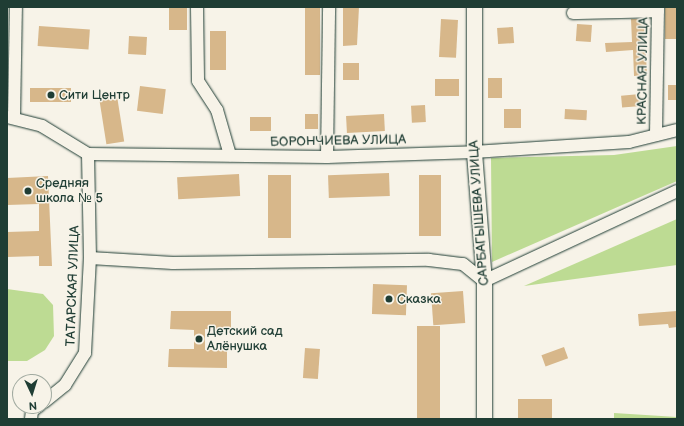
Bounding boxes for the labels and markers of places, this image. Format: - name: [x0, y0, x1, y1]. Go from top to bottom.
- place label: Сити Центр: [59, 87, 130, 103]
- marker: Сити Центр: [46, 90, 56, 100]
- place label: Средняя школа № 5: [36, 176, 103, 207]
- marker: Средняя школа № 5: [23, 186, 33, 196]
- place label: Сказка: [397, 291, 441, 307]
- marker: Сказка: [384, 294, 394, 304]
- place label: Детский сад Алёнушка: [207, 324, 283, 355]
- marker: Детский сад Алёнушка: [194, 334, 204, 344]

